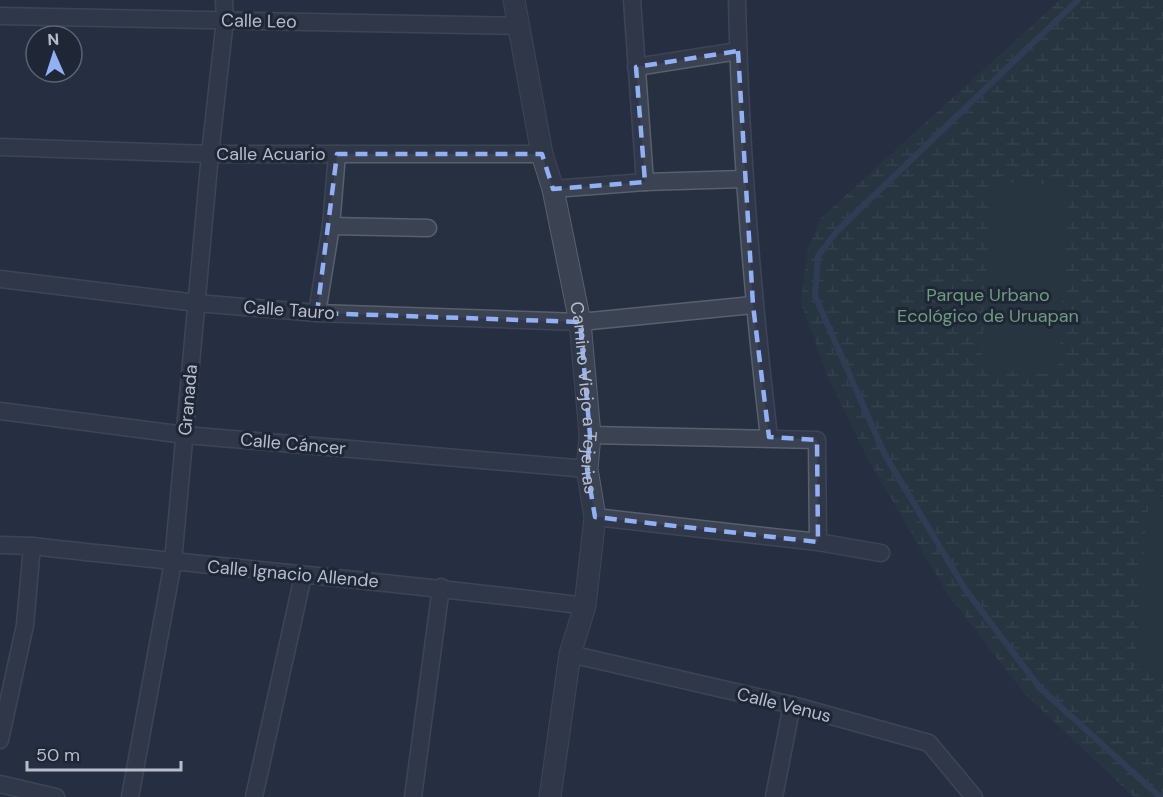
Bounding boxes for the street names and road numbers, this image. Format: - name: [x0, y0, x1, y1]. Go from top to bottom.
- street label: Calle Leo: [221, 8, 297, 34]
- street label: Calle Acuario: [216, 142, 326, 166]
- street label: Calle Tauro: [242, 295, 336, 325]
- street label: Camino Viejo a Tejerias: [564, 300, 603, 496]
- street label: Granada: [173, 363, 203, 437]
- street label: Calle Cáncer: [239, 427, 347, 461]
- street label: Calle Ignacio Allende: [206, 555, 380, 593]
- street label: Calle Venus: [734, 682, 834, 728]

